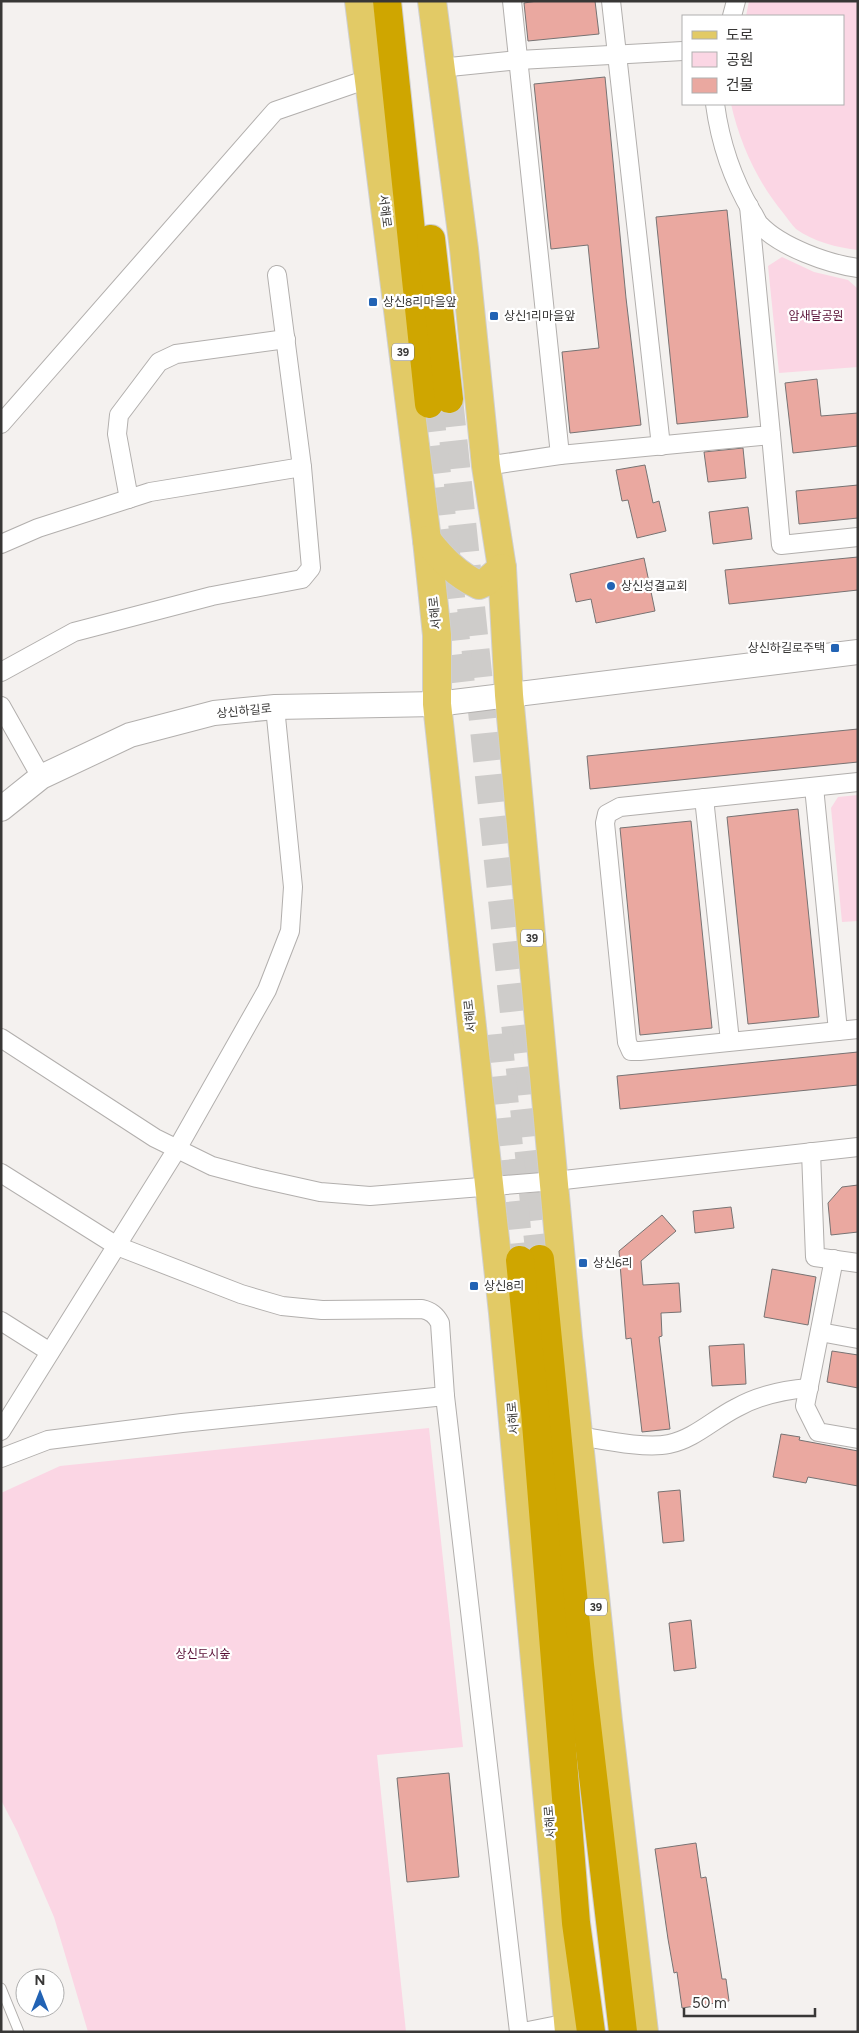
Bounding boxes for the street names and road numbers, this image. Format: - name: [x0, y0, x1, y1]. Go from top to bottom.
- street label: 서해로: [376, 194, 394, 228]
- road number: 39: [392, 344, 414, 361]
- street label: 서해로: [426, 596, 444, 630]
- street label: 상신하길로: [216, 701, 272, 721]
- road number: 39: [521, 930, 543, 946]
- street label: 서해로: [461, 999, 479, 1033]
- street label: 서해로: [505, 1401, 521, 1435]
- road number: 39: [585, 1598, 607, 1615]
- street label: 서해로: [542, 1805, 558, 1839]

